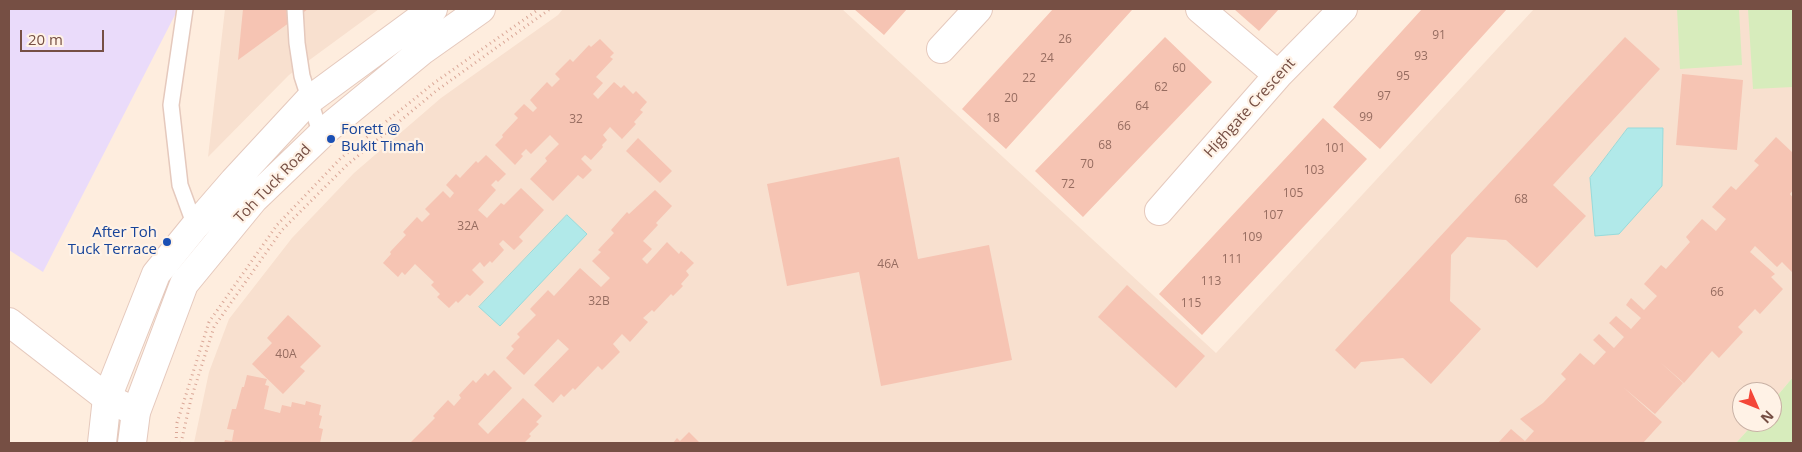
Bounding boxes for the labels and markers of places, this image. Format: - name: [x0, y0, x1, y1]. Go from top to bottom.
- place label: Forett @ Bukit Timah: [341, 121, 424, 156]
- marker: Forett @ Bukit Timah: [325, 133, 337, 145]
- place label: After Toh Tuck Terrace: [68, 224, 157, 259]
- marker: After Toh Tuck Terrace: [161, 236, 173, 248]

